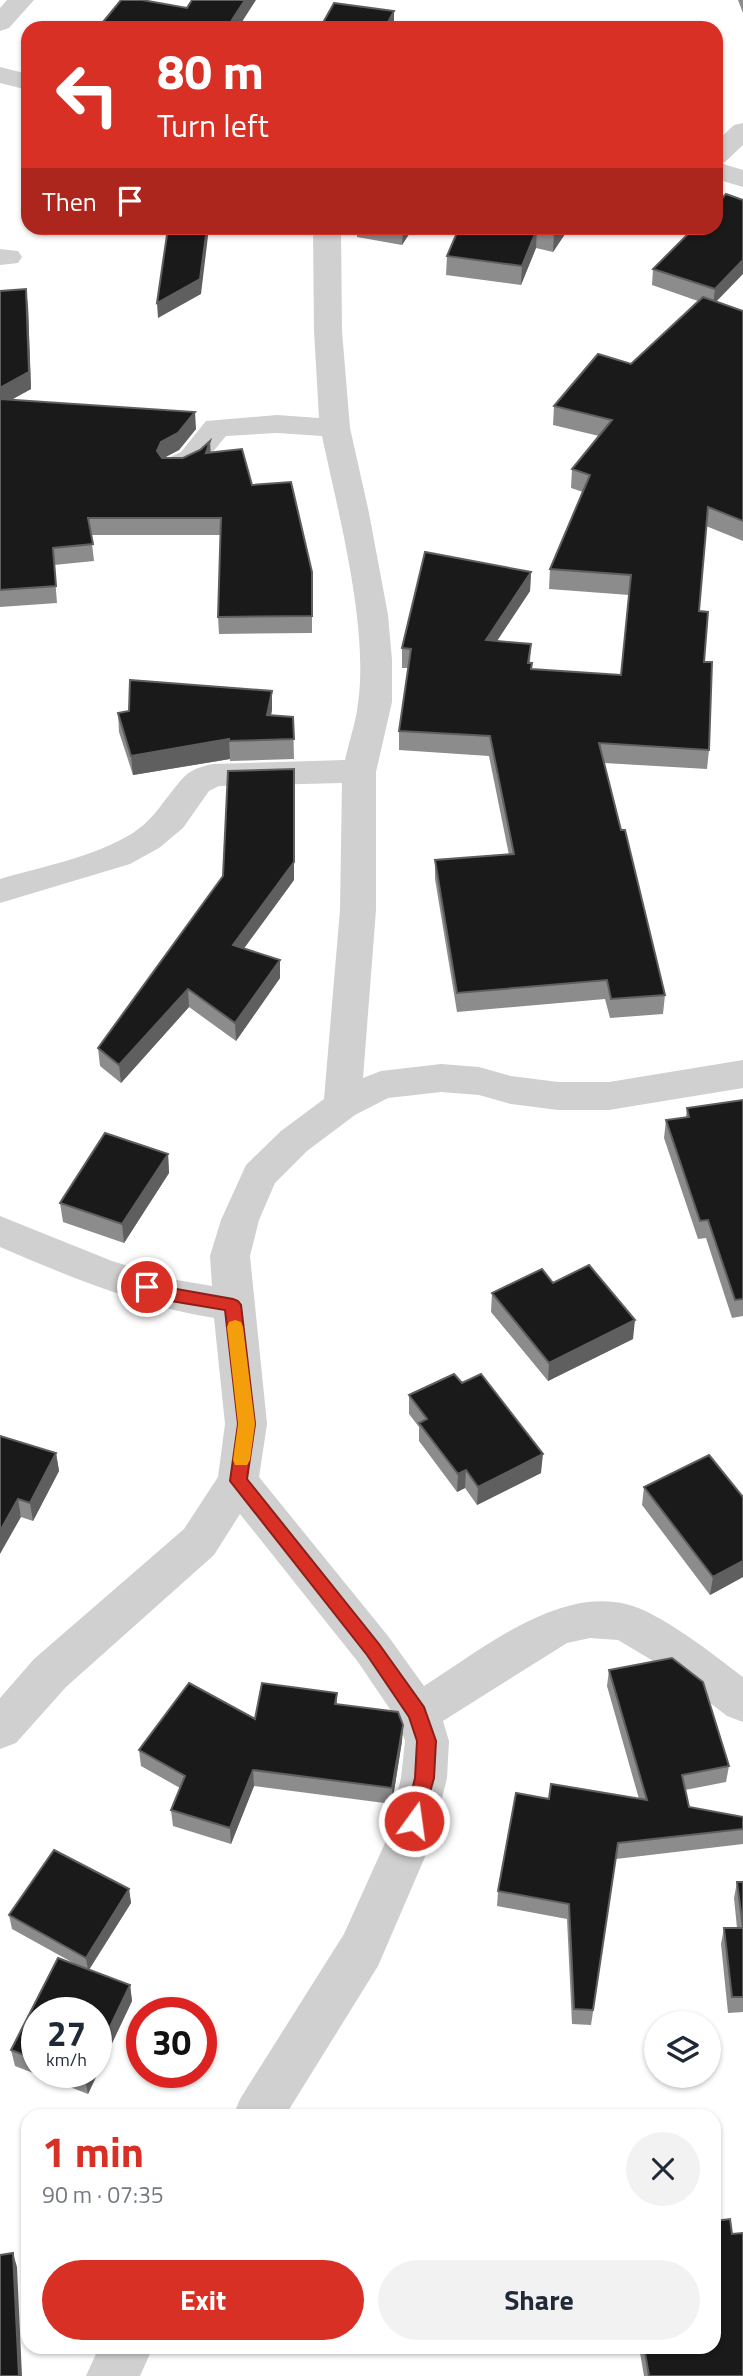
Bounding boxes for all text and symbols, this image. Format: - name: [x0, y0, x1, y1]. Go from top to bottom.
- text: 80 m: [157, 33, 264, 108]
- icon: left: [42, 49, 133, 140]
- text: Turn left: [157, 101, 269, 149]
- text: Then: [42, 182, 97, 221]
- icon: arrive: [111, 182, 149, 220]
- pin: [117, 1257, 177, 1317]
- icon: arrive: [128, 1268, 166, 1306]
- position arrow: [377, 1784, 451, 1858]
- speed limit sign: 30: [126, 1997, 217, 2088]
- text: 27: [47, 2006, 86, 2060]
- map controls: [644, 2011, 721, 2088]
- button: layers: [644, 2011, 721, 2088]
- text: km/h: [46, 2046, 87, 2073]
- text: 1 min: [42, 2119, 144, 2183]
- button: close: [626, 2132, 700, 2206]
- text: 90 m · 07:35: [42, 2177, 164, 2212]
- button: Exit: [42, 2260, 364, 2340]
- button: Share: [378, 2260, 700, 2340]

